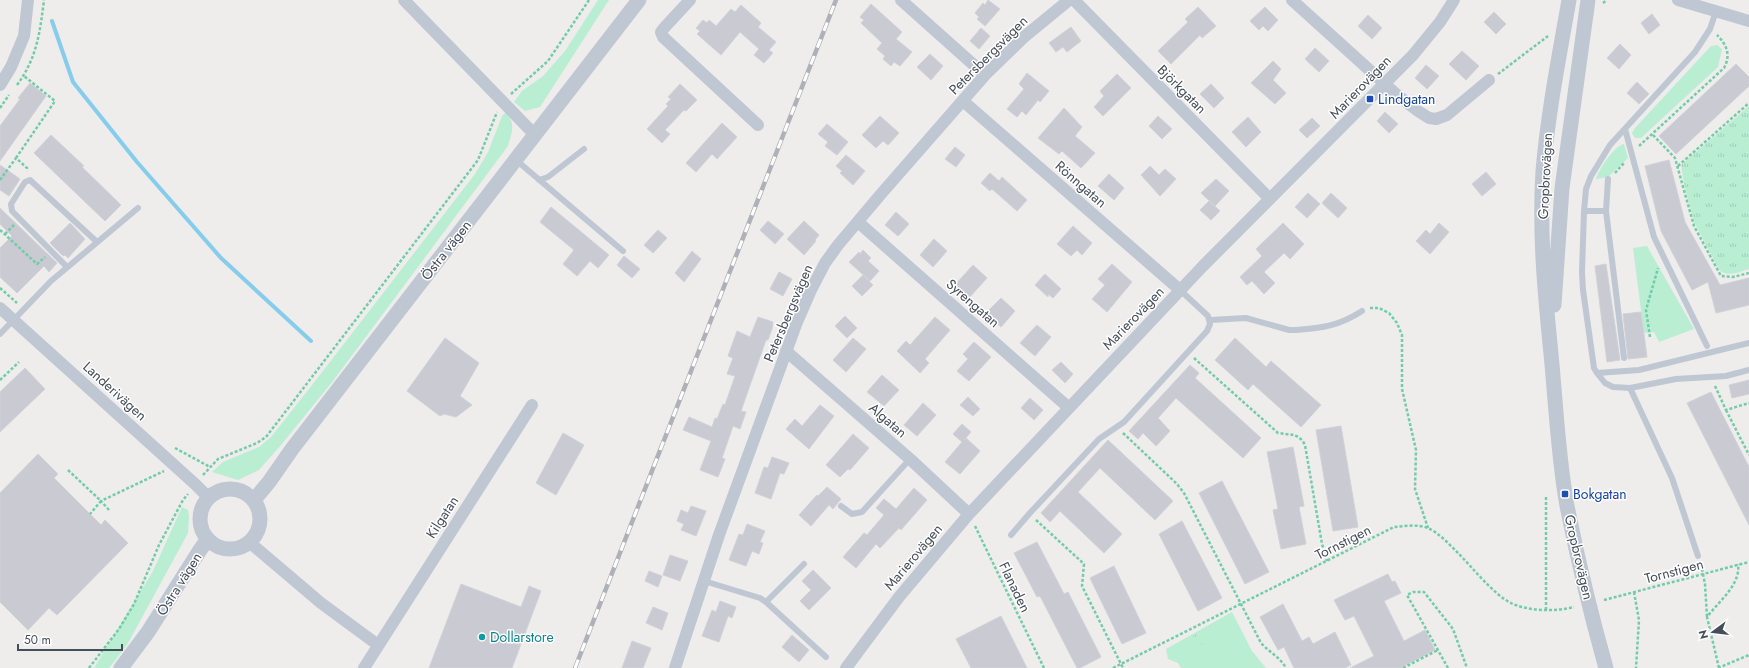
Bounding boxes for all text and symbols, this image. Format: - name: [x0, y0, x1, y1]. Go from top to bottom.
- street label: Petersbergsvägen: [944, 11, 1032, 99]
- street label: Marierovägen: [1325, 51, 1395, 123]
- street label: Björkgatan: [1153, 60, 1211, 118]
- place label: Lindgatan: [1378, 89, 1435, 109]
- marker: Lindgatan: [1365, 94, 1375, 104]
- street label: Gropbrovägen: [1533, 132, 1557, 220]
- street label: Rönngatan: [1051, 156, 1111, 212]
- street label: Östra vägen: [416, 216, 476, 284]
- street label: Petersbergsvägen: [758, 261, 818, 365]
- street label: Syrengatan: [942, 274, 1004, 332]
- street label: Marierovägen: [1098, 282, 1168, 354]
- street label: Landerivägen: [79, 357, 151, 425]
- street label: Algatan: [865, 398, 911, 442]
- place label: Bokgatan: [1573, 484, 1627, 504]
- marker: Bokgatan: [1560, 489, 1570, 499]
- street label: Kilgatan: [421, 492, 463, 542]
- street label: Gropbrovägen: [1560, 513, 1598, 601]
- street label: Marierovägen: [879, 519, 947, 595]
- street label: Tornstigen: [1312, 519, 1374, 565]
- street label: Östra vägen: [152, 548, 206, 620]
- street label: Tornstigen: [1642, 554, 1706, 588]
- street label: Flanaden: [994, 559, 1036, 615]
- north arrow: [1693, 612, 1733, 652]
- scale bar: [18, 626, 122, 652]
- place label: Dollarstore: [490, 627, 554, 647]
- text: N: [1694, 628, 1712, 641]
- text: 50 m: [24, 631, 51, 649]
- marker: Dollarstore: [477, 632, 487, 642]

